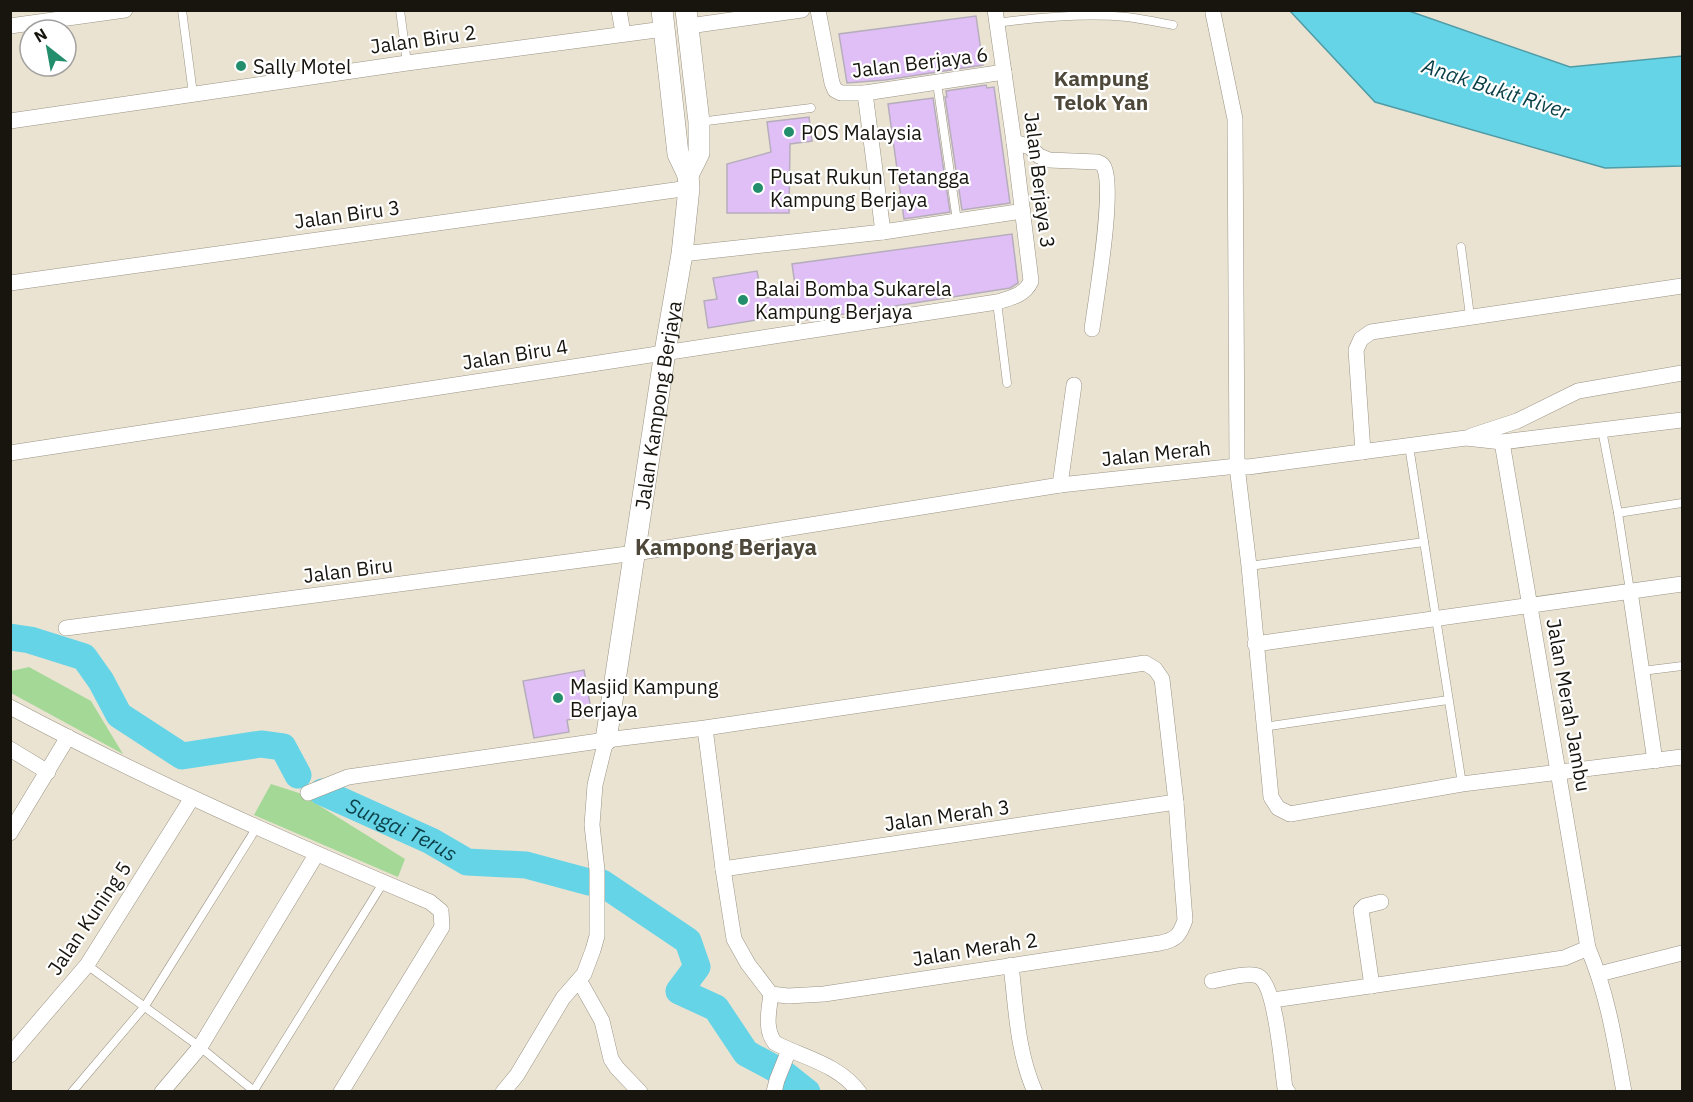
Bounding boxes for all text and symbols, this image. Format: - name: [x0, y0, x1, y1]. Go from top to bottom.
- north arrow: [18, 18, 78, 78]
- street label: Jalan Biru 2: [368, 18, 478, 60]
- text: N: [30, 24, 50, 47]
- street label: Jalan Berjaya 6: [850, 40, 990, 84]
- water label: Anak Bukit River: [1418, 51, 1574, 125]
- place label: Sally Motel: [253, 53, 351, 80]
- marker: Sally Motel: [234, 59, 248, 73]
- district label: Kampung Telok Yan: [1054, 64, 1149, 116]
- street label: Jalan Berjaya 3: [1018, 110, 1062, 250]
- place label: POS Malaysia: [801, 119, 922, 146]
- marker: POS Malaysia: [782, 125, 796, 139]
- place label: Pusat Rukun Tetangga Kampung Berjaya: [770, 163, 970, 213]
- marker: Pusat Rukun Tetangga Kampung Berjaya: [751, 181, 765, 195]
- street label: Jalan Biru 3: [292, 193, 402, 235]
- place label: Balai Bomba Sukarela Kampung Berjaya: [755, 275, 952, 325]
- marker: Balai Bomba Sukarela Kampung Berjaya: [736, 293, 750, 307]
- street label: Jalan Kampong Berjaya: [628, 298, 687, 511]
- street label: Jalan Biru 4: [460, 332, 570, 376]
- street label: Jalan Merah: [1100, 434, 1212, 472]
- district label: Kampong Berjaya: [635, 532, 817, 561]
- street label: Jalan Biru: [302, 551, 394, 589]
- street label: Jalan Merah Jambu: [1540, 616, 1598, 794]
- place label: Masjid Kampung Berjaya: [570, 673, 719, 723]
- marker: Masjid Kampung Berjaya: [551, 691, 565, 705]
- water label: Sungai Terus: [342, 791, 463, 867]
- street label: Jalan Merah 3: [883, 793, 1011, 837]
- street label: Jalan Kuning 5: [41, 856, 137, 980]
- street label: Jalan Merah 2: [911, 926, 1039, 972]

